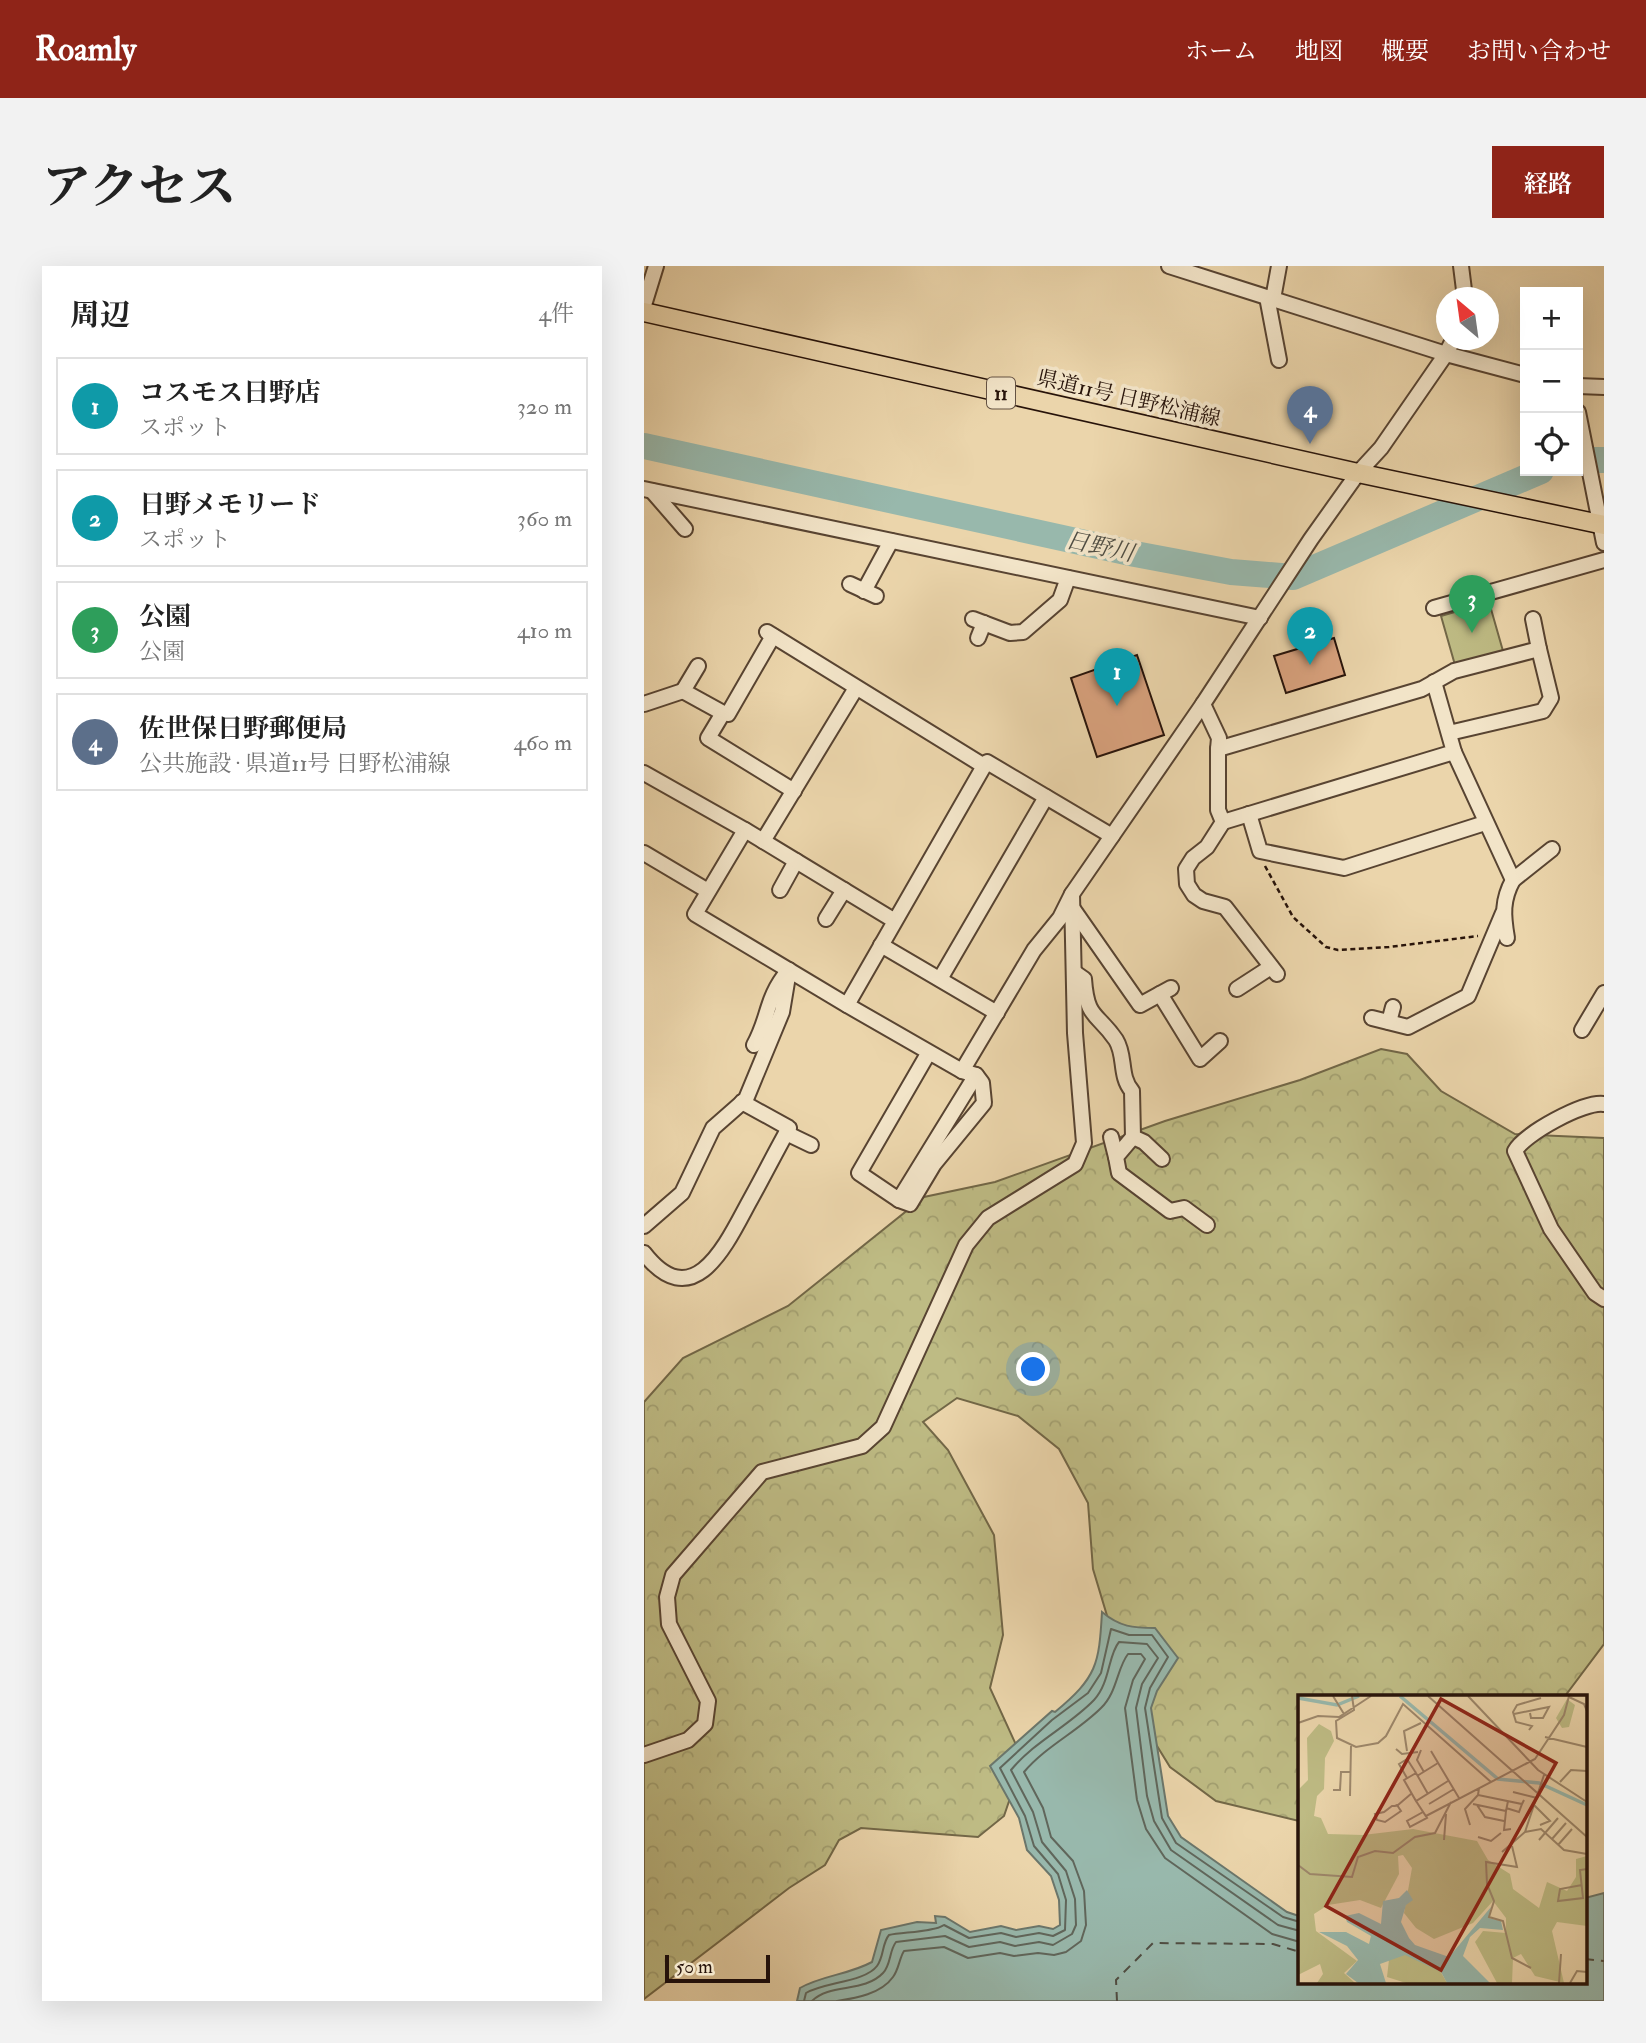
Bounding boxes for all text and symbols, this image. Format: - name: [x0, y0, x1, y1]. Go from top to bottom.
- text: Roamly: [35, 29, 136, 70]
- text: ホーム: [1185, 36, 1257, 67]
- text: 地図: [1295, 36, 1343, 67]
- text: 概要: [1381, 36, 1429, 67]
- text: お問い合わせ: [1467, 36, 1611, 67]
- button: 経路: [1492, 146, 1604, 218]
- text: アクセス: [42, 157, 237, 218]
- north arrow: [1436, 287, 1499, 350]
- map controls: [1520, 287, 1583, 476]
- button: +: [1520, 287, 1583, 350]
- text: 周辺: [70, 297, 130, 334]
- text: 4件: [539, 299, 574, 328]
- button: −: [1520, 350, 1583, 413]
- street label: 県道11号 日野松浦線: [1035, 364, 1223, 433]
- text: コスモス日野店: [139, 377, 321, 409]
- road number: 11: [987, 377, 1015, 408]
- pin: 4: [1287, 386, 1333, 444]
- text: 1: [91, 392, 99, 421]
- text: 320 m: [517, 392, 572, 421]
- text: スポット: [139, 413, 231, 442]
- button: locate: [1520, 413, 1583, 476]
- text: 日野メモリード: [139, 489, 321, 521]
- text: 2: [89, 504, 101, 533]
- text: 360 m: [517, 504, 572, 533]
- text: スポット: [139, 525, 231, 554]
- water label: 日野川: [1063, 525, 1140, 568]
- pin: 3: [1449, 575, 1495, 633]
- text: 公園: [139, 601, 191, 633]
- pin: 2: [1287, 607, 1333, 665]
- text: 3: [91, 616, 99, 645]
- text: 410 m: [517, 616, 572, 645]
- text: 公園: [139, 637, 185, 666]
- pin: 1: [1094, 648, 1140, 706]
- text: 佐世保日野郵便局: [139, 713, 347, 745]
- text: 4: [89, 728, 101, 757]
- text: 460 m: [514, 728, 572, 757]
- text: 公共施設 · 県道11号 日野松浦線: [139, 749, 450, 778]
- your location: [1016, 1352, 1050, 1386]
- inset map: [1298, 1695, 1586, 1983]
- scale bar: [665, 1952, 770, 1984]
- text: 50 m: [676, 1955, 713, 1979]

